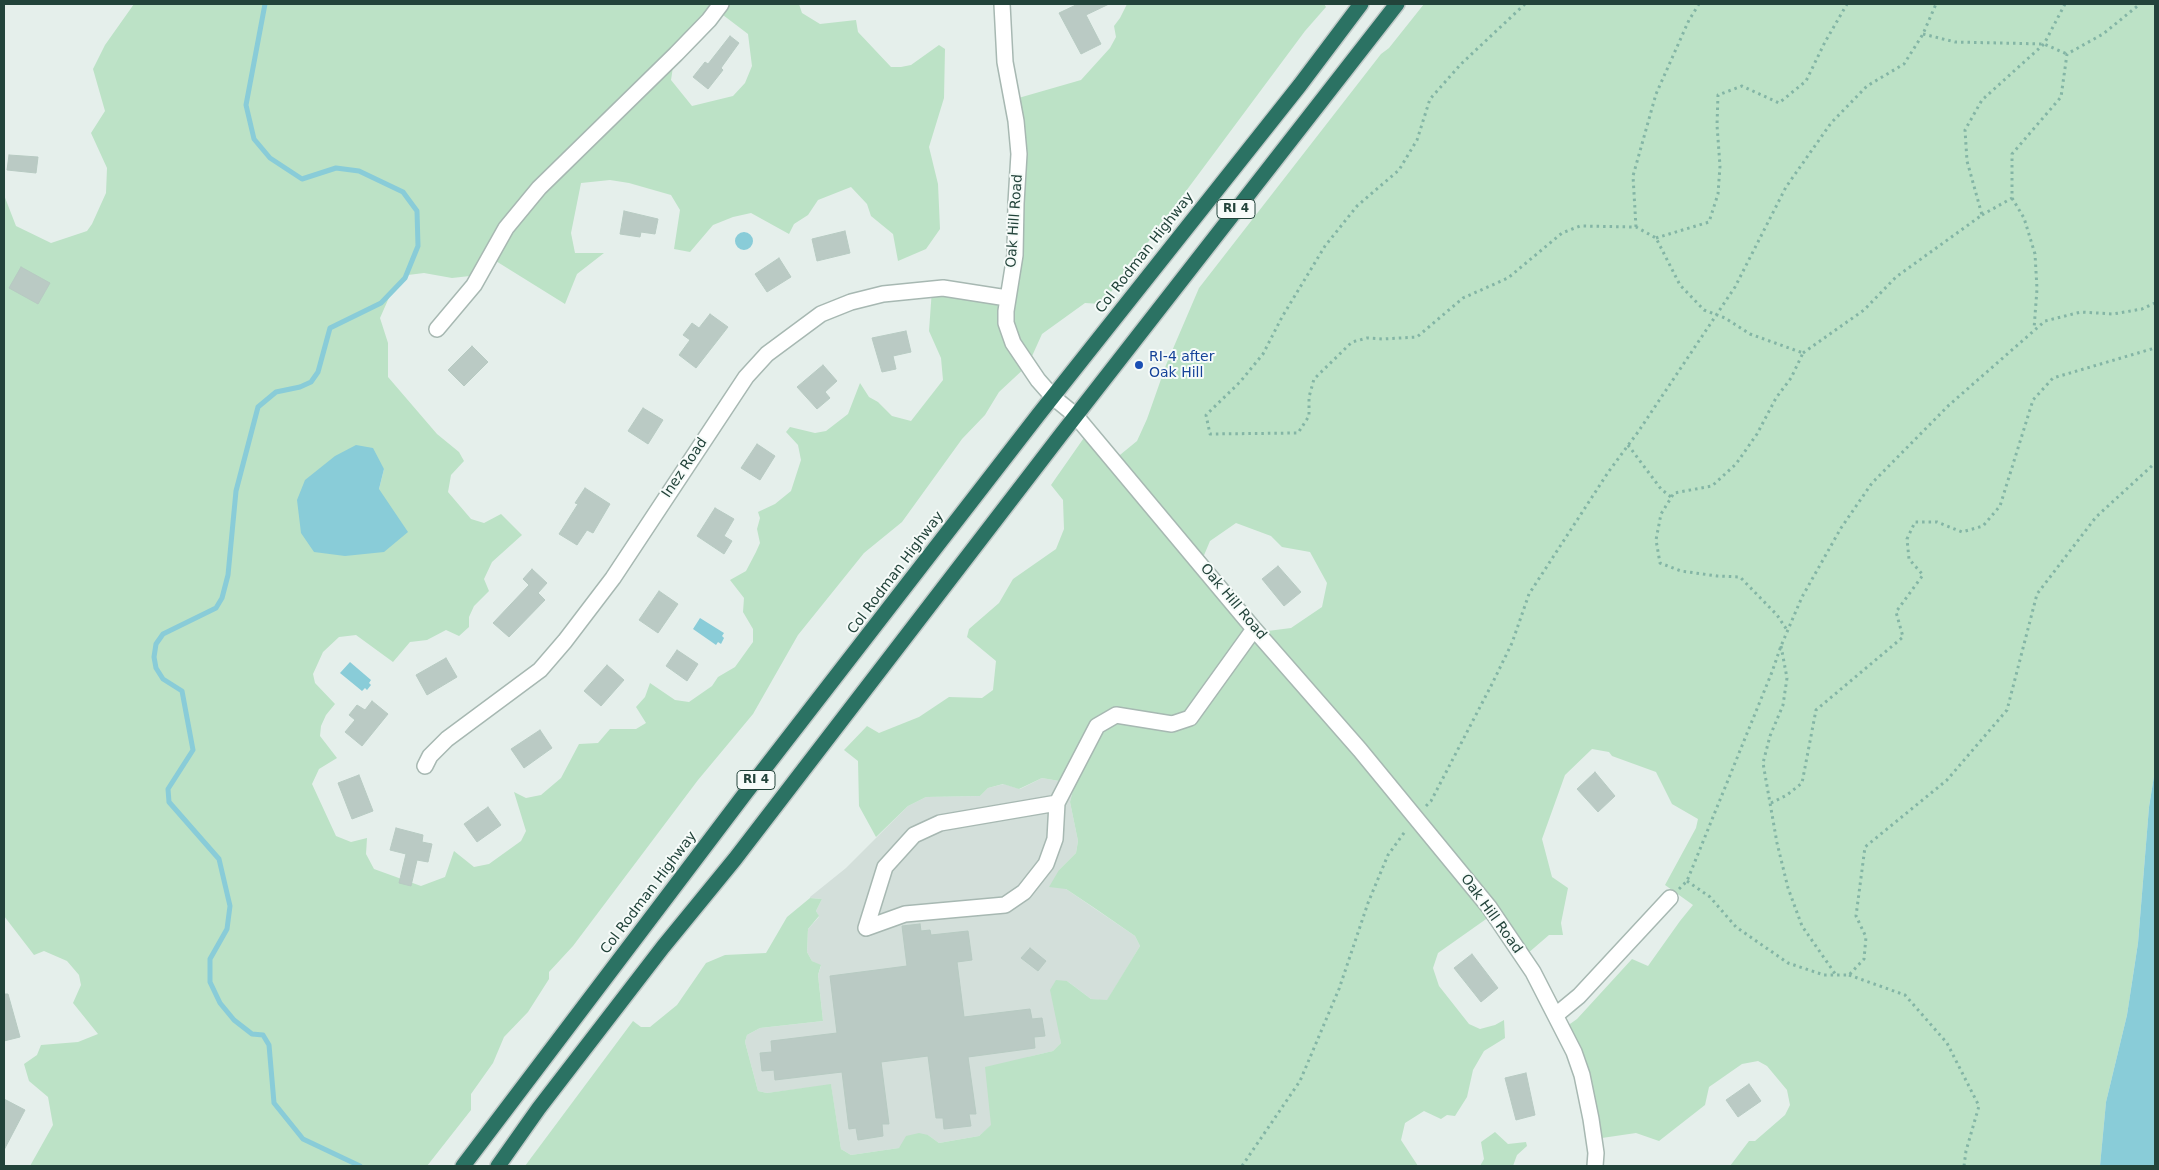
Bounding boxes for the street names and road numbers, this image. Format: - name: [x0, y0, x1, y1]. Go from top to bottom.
- street label: Oak Hill Road: [1003, 174, 1027, 268]
- street label: Col Rodman Highway: [1092, 189, 1198, 317]
- road number: RI 4: [1217, 200, 1255, 218]
- street label: Inez Road: [659, 435, 711, 501]
- street label: Col Rodman Highway: [844, 508, 948, 638]
- street label: Oak Hill Road: [1196, 561, 1270, 643]
- road number: RI 4: [737, 770, 775, 790]
- street label: Col Rodman Highway: [597, 828, 701, 958]
- street label: Oak Hill Road: [1457, 871, 1525, 957]

